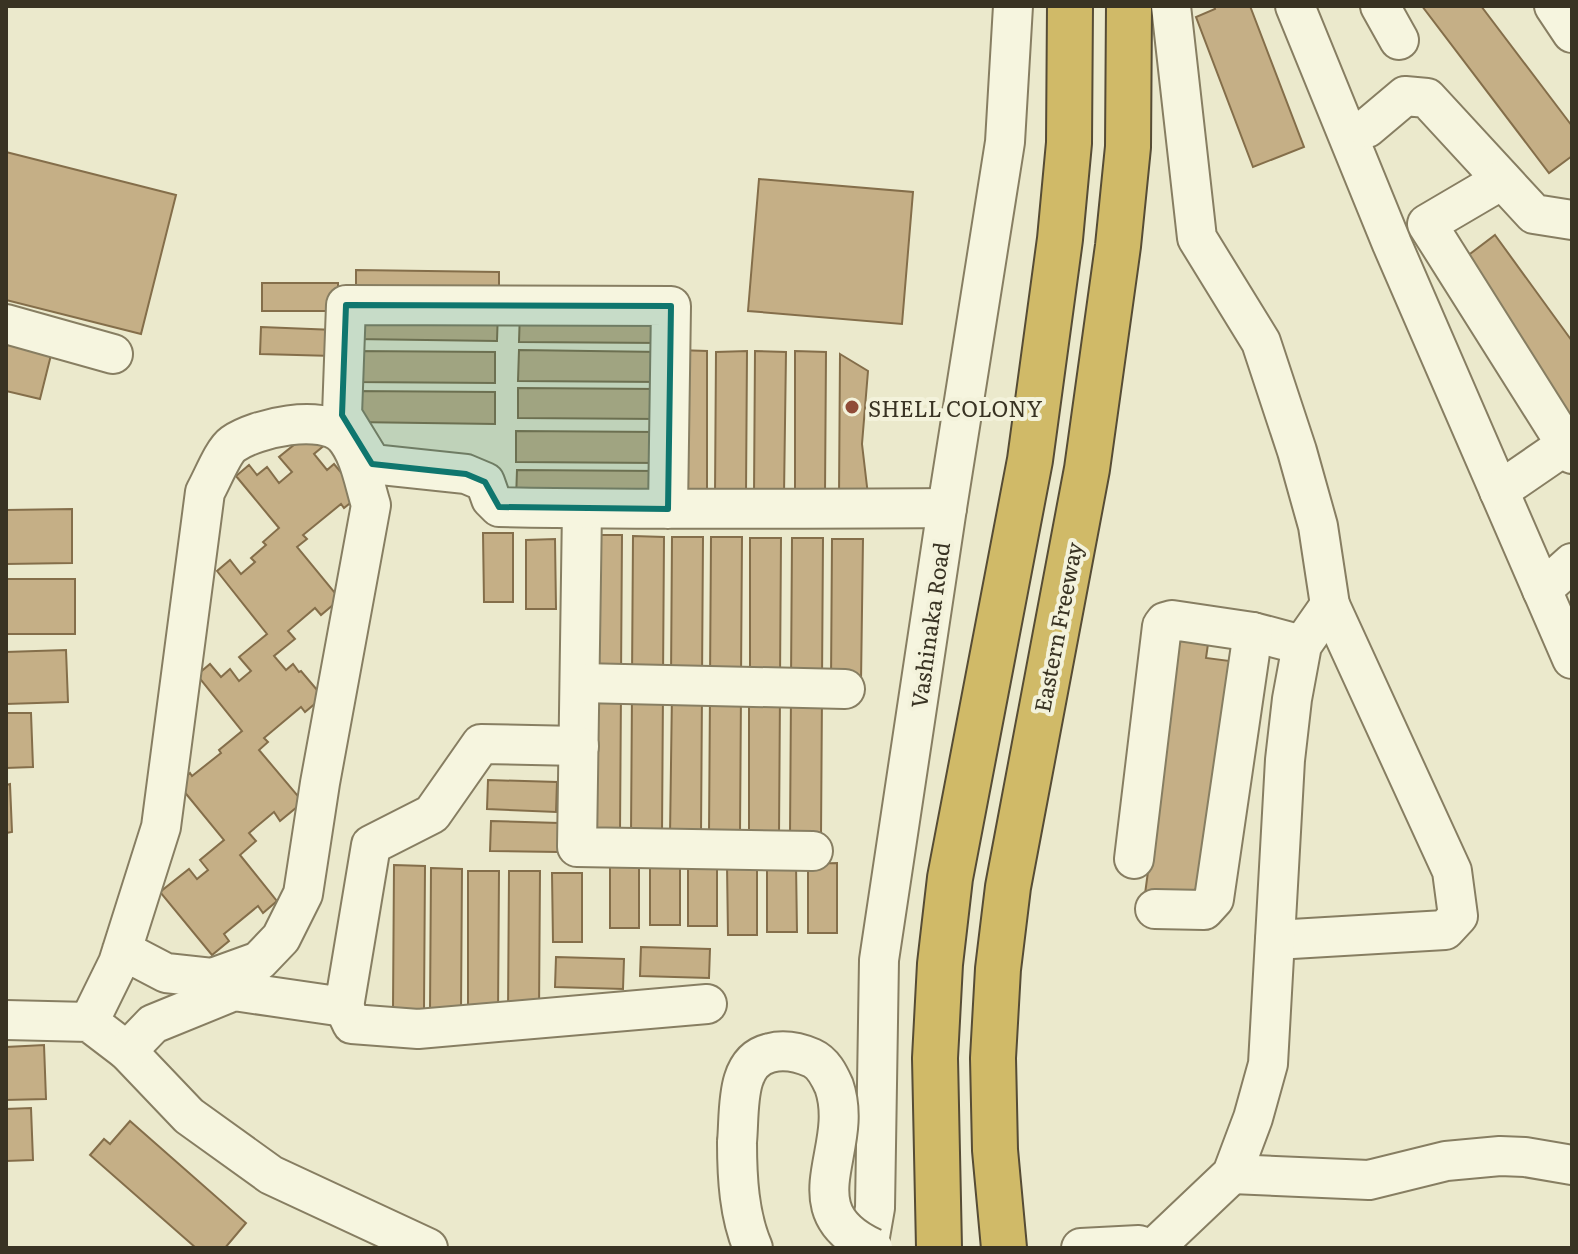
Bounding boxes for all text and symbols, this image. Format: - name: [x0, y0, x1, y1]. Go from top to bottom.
- place label: SHELL COLONY: [868, 391, 1043, 424]
- marker: SHELL COLONY: [843, 398, 861, 416]
- street label: Eastern Freeway: [1024, 539, 1090, 715]
- street label: Vashinaka Road: [901, 540, 957, 710]

